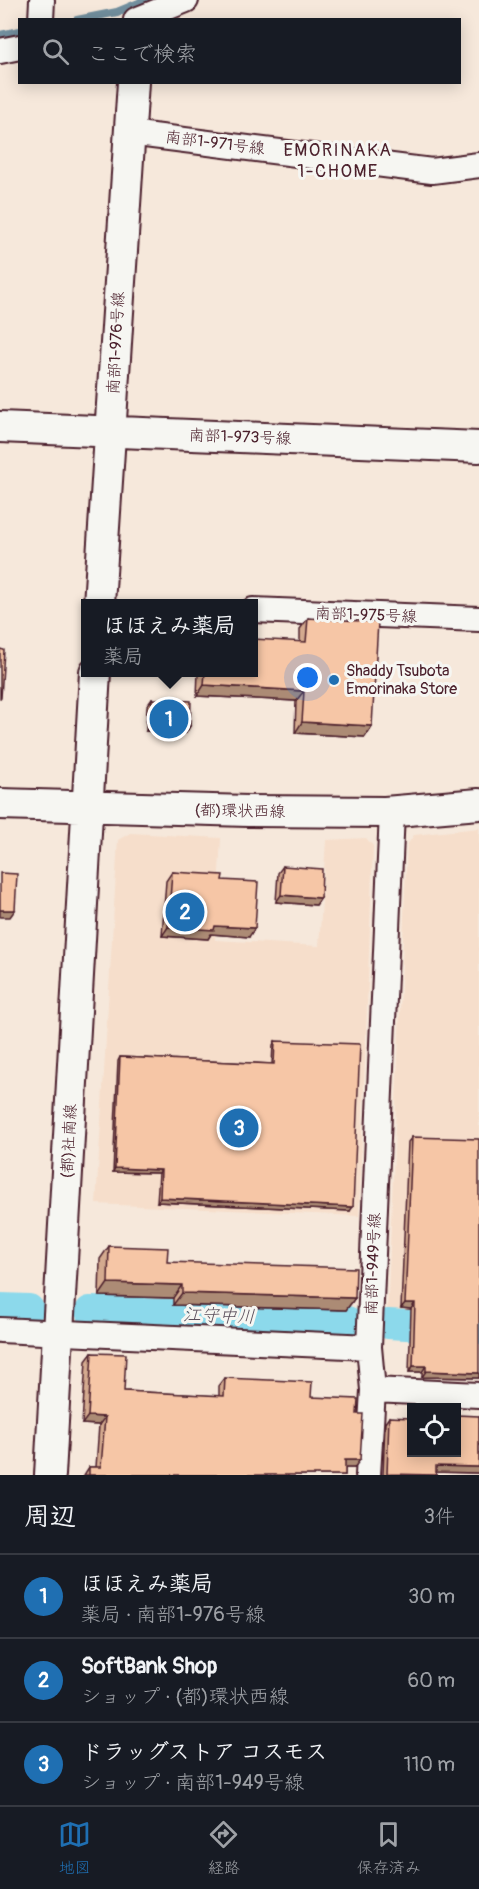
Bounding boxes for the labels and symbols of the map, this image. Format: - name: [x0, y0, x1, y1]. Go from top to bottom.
- street label: 南部1-971号線: [164, 127, 266, 159]
- district label: EMORINAKA 1-CHOME: [283, 139, 393, 183]
- street label: 南部1-976号線: [103, 291, 129, 395]
- street label: 南部1-973号線: [188, 425, 292, 449]
- street label: 南部1-975号線: [314, 603, 418, 627]
- place label: Shaddy Tsubota Emorinaka Store: [346, 661, 457, 699]
- your location: [293, 663, 322, 692]
- marker: Shaddy Tsubota Emorinaka Store: [327, 673, 341, 687]
- pin: 1: [150, 696, 188, 742]
- street label: (都)環状西線: [194, 800, 286, 822]
- pin: 2: [166, 890, 204, 934]
- street label: (都)社南線: [57, 1103, 81, 1179]
- pin: 3: [220, 1106, 258, 1150]
- street label: 南部1-949号線: [361, 1212, 385, 1316]
- water label: 江守中川: [183, 1303, 255, 1329]

